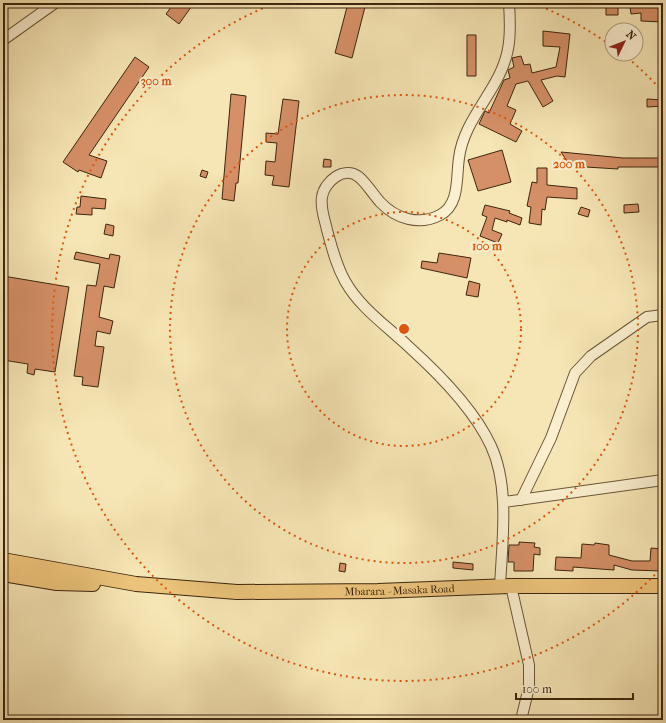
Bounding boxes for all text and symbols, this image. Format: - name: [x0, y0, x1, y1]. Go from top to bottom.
- north arrow: [604, 22, 644, 62]
- text: N: [623, 28, 639, 43]
- text: 300 m: [141, 74, 172, 89]
- text: 200 m: [553, 157, 586, 171]
- text: 100 m: [472, 239, 503, 253]
- centre of rings: [397, 322, 411, 336]
- street label: Mbarara - Masaka Road: [344, 582, 456, 598]
- scale bar: [516, 675, 633, 701]
- text: 100 m: [522, 682, 552, 696]

